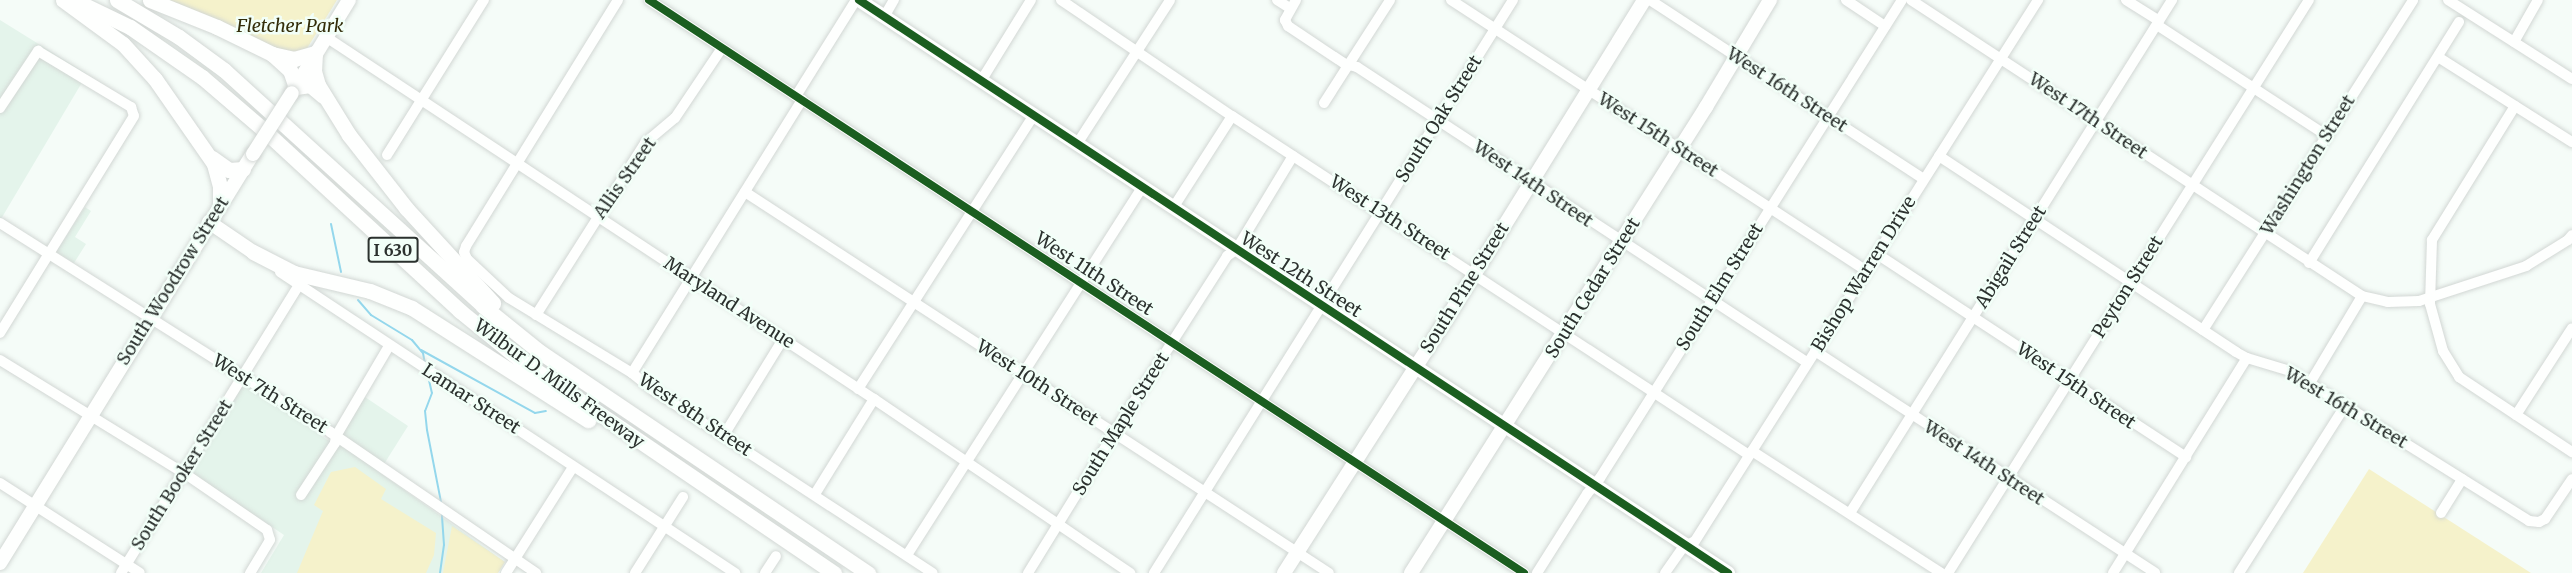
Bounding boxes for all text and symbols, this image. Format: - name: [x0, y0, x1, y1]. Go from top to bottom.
- park label: Fletcher Park: [236, 15, 344, 37]
- street label: West 16th Street: [1723, 43, 1851, 137]
- street label: South Oak Street: [1391, 52, 1487, 186]
- street label: West 17th Street: [2025, 68, 2151, 164]
- street label: West 15th Street: [1594, 88, 1722, 182]
- street label: Washington Street: [2256, 91, 2360, 239]
- street label: Allis Street: [589, 133, 661, 223]
- street label: West 14th Street: [1469, 136, 1597, 232]
- street label: West 13th Street: [1326, 171, 1454, 265]
- street label: Bishop Warren Drive: [1807, 192, 1921, 356]
- street label: South Woodrow Street: [112, 193, 234, 369]
- street label: Abigail Street: [1971, 202, 2051, 312]
- street label: South Cedar Street: [1541, 214, 1645, 362]
- street label: South Pine Street: [1416, 219, 1514, 357]
- street label: South Elm Street: [1672, 219, 1768, 355]
- street label: West 11th Street: [1031, 228, 1157, 320]
- street label: West 12th Street: [1237, 228, 1365, 322]
- street label: Peyton Street: [2088, 232, 2168, 342]
- road number: I 630: [368, 237, 418, 263]
- street label: Maryland Avenue: [660, 253, 798, 353]
- street label: Wilbur D. Mills Freeway: [470, 315, 648, 453]
- street label: West 10th Street: [972, 336, 1102, 430]
- street label: West 15th Street: [2012, 338, 2140, 434]
- street label: South Maple Street: [1068, 349, 1174, 499]
- street label: West 7th Street: [209, 350, 331, 438]
- street label: Lamar Street: [418, 359, 524, 439]
- street label: West 16th Street: [2281, 363, 2411, 453]
- street label: West 8th Street: [634, 369, 756, 461]
- street label: South Booker Street: [127, 396, 237, 554]
- street label: West 14th Street: [1920, 416, 2048, 510]

